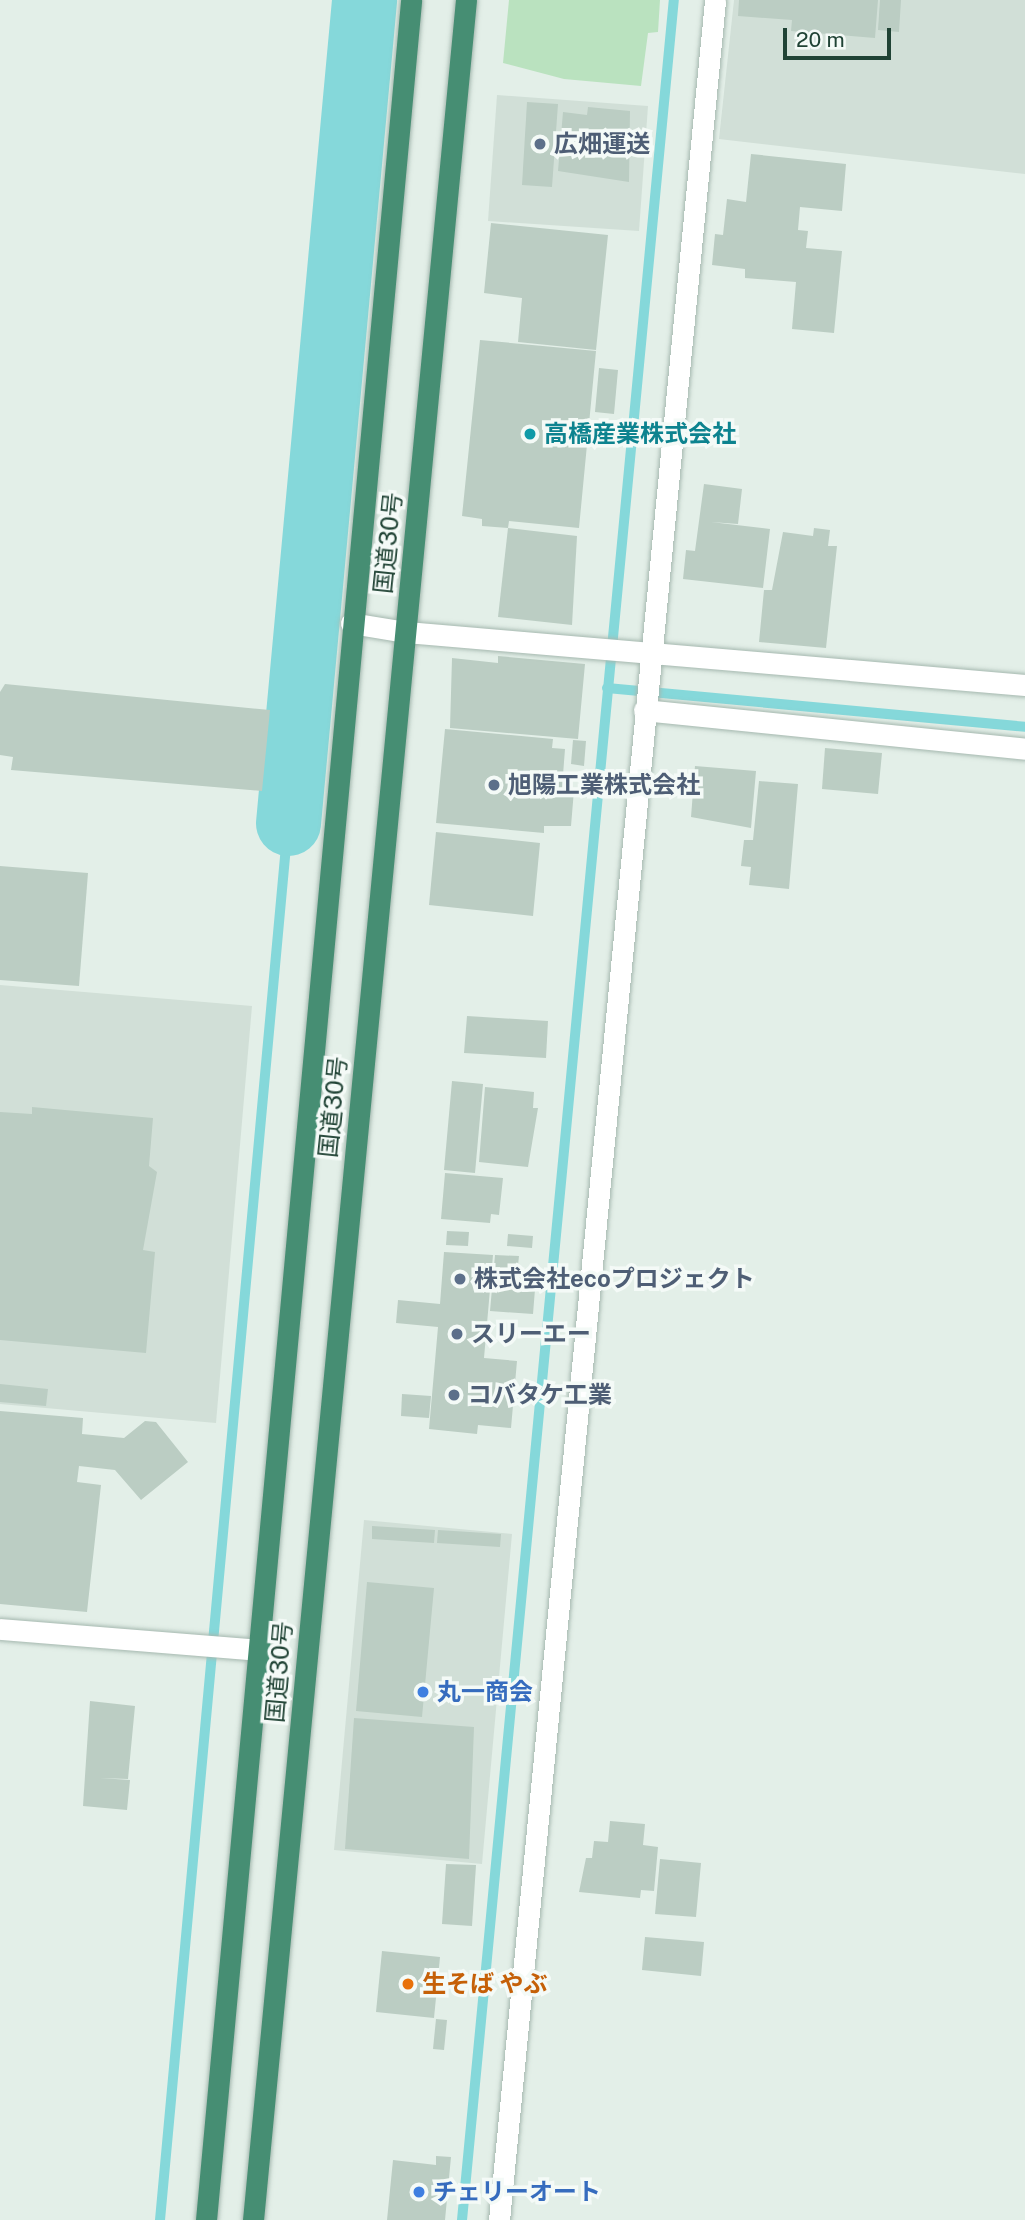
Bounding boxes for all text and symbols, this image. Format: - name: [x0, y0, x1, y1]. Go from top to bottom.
- scale bar: [787, 14, 895, 58]
- text: 20 m: [796, 27, 845, 52]
- place label: 広畑運送: [554, 130, 650, 158]
- marker: 広畑運送: [532, 136, 548, 152]
- place label: 高橋産業株式会社: [544, 420, 736, 448]
- marker: 高橋産業株式会社: [522, 426, 538, 442]
- street label: 国道30号: [368, 491, 408, 595]
- place label: 旭陽工業株式会社: [508, 771, 700, 799]
- marker: 旭陽工業株式会社: [486, 777, 502, 793]
- street label: 国道30号: [313, 1055, 353, 1159]
- place label: 株式会社ecoプロジェクト: [474, 1265, 755, 1293]
- marker: 株式会社ecoプロジェクト: [452, 1271, 468, 1287]
- place label: スリーエー: [471, 1320, 591, 1348]
- marker: スリーエー: [449, 1326, 465, 1342]
- place label: コバタケ工業: [468, 1381, 612, 1409]
- marker: コバタケ工業: [446, 1387, 462, 1403]
- street label: 国道30号: [260, 1620, 298, 1724]
- place label: 丸一商会: [437, 1678, 533, 1706]
- marker: 丸一商会: [415, 1684, 431, 1700]
- place label: 生そば やぶ: [422, 1970, 547, 1998]
- marker: 生そば やぶ: [400, 1976, 416, 1992]
- place label: チェリーオート: [433, 2178, 601, 2206]
- marker: チェリーオート: [411, 2184, 427, 2200]

